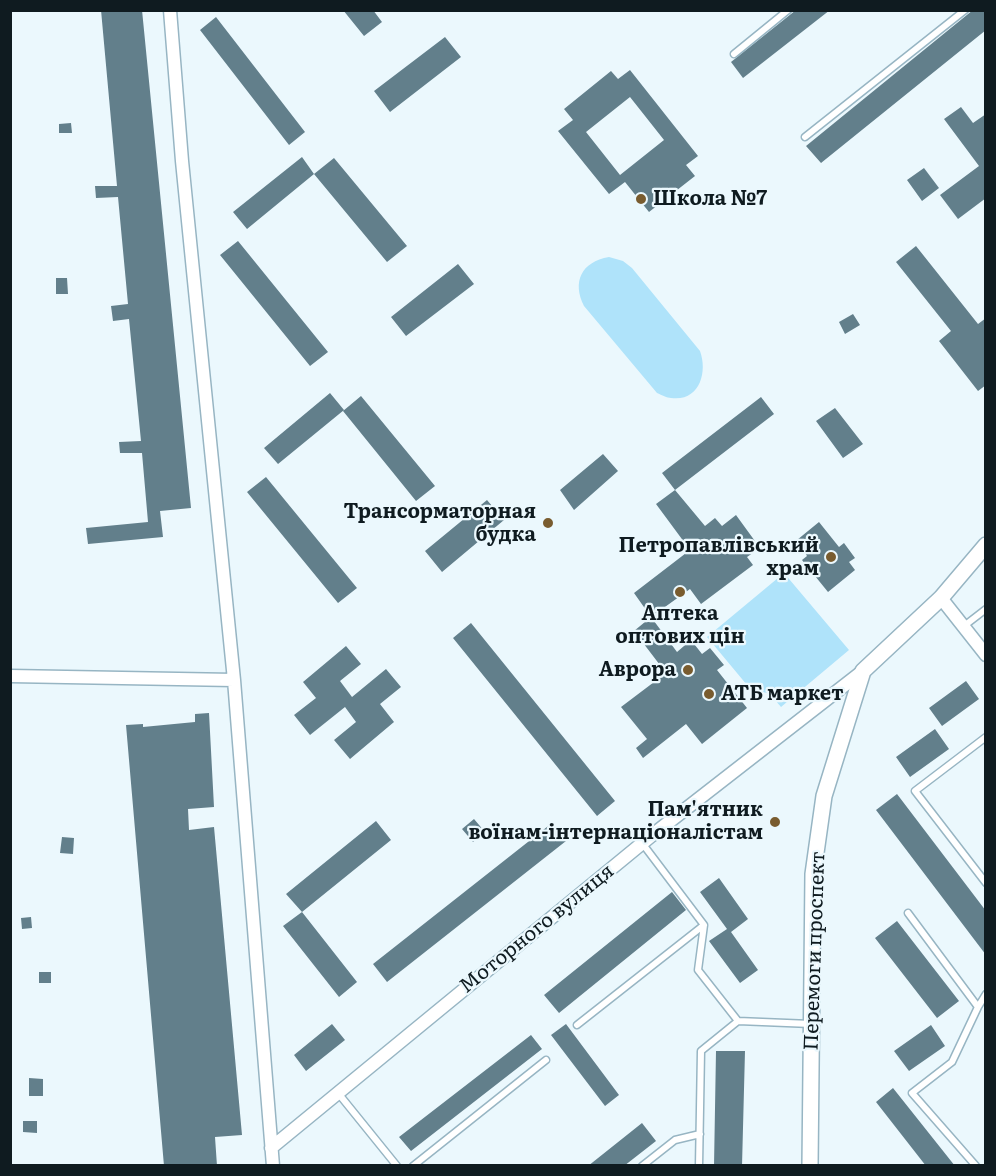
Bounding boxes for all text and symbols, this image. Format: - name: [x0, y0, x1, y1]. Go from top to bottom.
- place label: Школа №7: [653, 187, 767, 211]
- marker: Школа №7: [634, 192, 648, 206]
- place label: Трансорматорная будка: [343, 500, 536, 547]
- marker: Трансорматорная будка: [541, 516, 555, 530]
- place label: Петропавлівський храм: [618, 534, 819, 581]
- marker: Петропавлівський храм: [824, 550, 838, 564]
- marker: Аптека оптових цін: [673, 585, 687, 599]
- place label: Аптека оптових цін: [615, 602, 745, 649]
- place label: Аврора: [599, 658, 676, 682]
- marker: Аврора: [681, 663, 695, 677]
- place label: АТБ маркет: [721, 682, 844, 706]
- marker: АТБ маркет: [702, 687, 716, 701]
- place label: Пам'ятник воїнам-інтернаціоналістам: [468, 798, 763, 845]
- marker: Пам'ятник воїнам-інтернаціоналістам: [768, 815, 782, 829]
- street label: Перемоги проспект: [800, 851, 830, 1051]
- street label: Моторного вулиця: [455, 859, 619, 999]

